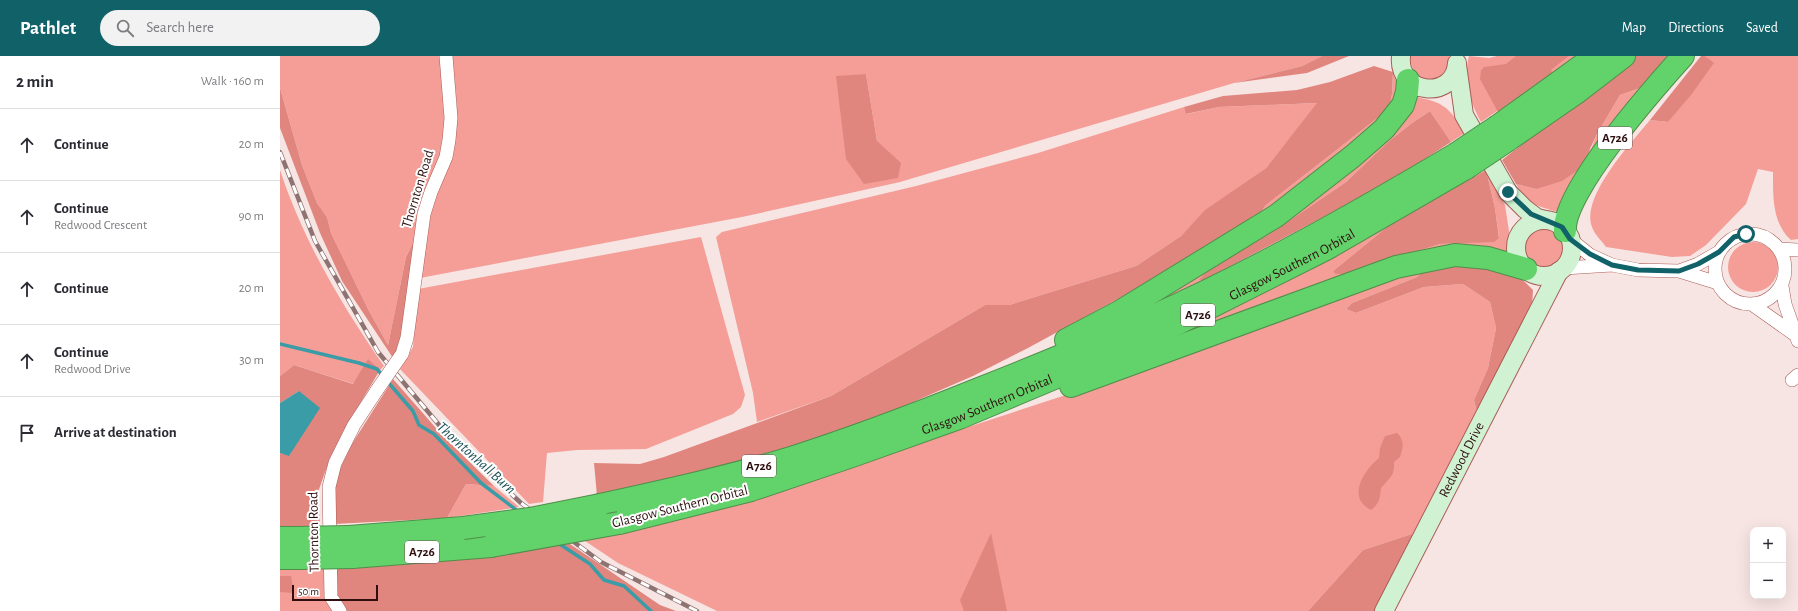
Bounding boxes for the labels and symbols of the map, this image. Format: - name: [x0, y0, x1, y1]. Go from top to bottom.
- road number: A726: [1598, 127, 1632, 149]
- street label: Thornton Road: [399, 148, 437, 230]
- route end: [1499, 183, 1517, 201]
- route start: [1737, 225, 1755, 243]
- street label: Glasgow Southern Orbital: [1227, 227, 1358, 303]
- road number: A726: [1181, 304, 1215, 326]
- street label: Glasgow Southern Orbital: [920, 373, 1055, 438]
- water label: Thorntonhall Burn: [434, 419, 518, 497]
- street label: Redwood Drive: [1437, 420, 1487, 500]
- road number: A726: [742, 455, 776, 477]
- street label: Glasgow Southern Orbital: [611, 483, 749, 531]
- street label: Thornton Road: [306, 491, 322, 573]
- road number: A726: [405, 541, 439, 563]
- scale bar: [292, 583, 378, 602]

